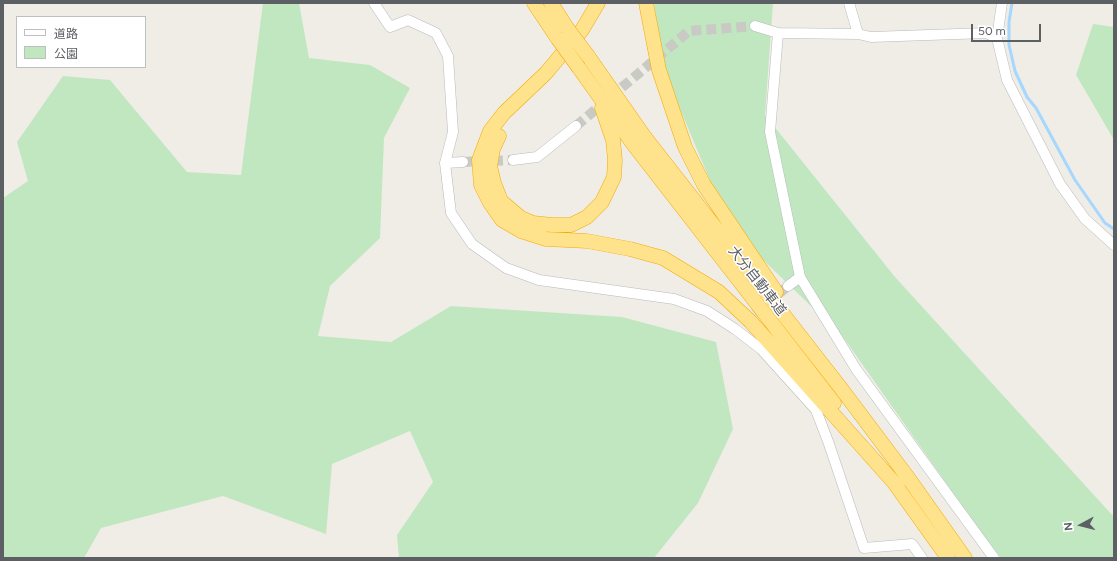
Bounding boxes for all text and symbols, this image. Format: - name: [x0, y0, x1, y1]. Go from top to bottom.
- legend: [16, 16, 146, 68]
- scale bar: [973, 16, 1043, 42]
- text: 50 m: [978, 24, 1006, 38]
- text: 道路: [54, 27, 78, 41]
- text: 公園: [54, 47, 78, 61]
- street label: 大分自動車道: [725, 243, 789, 319]
- north arrow: [1061, 505, 1101, 545]
- text: N: [1062, 522, 1076, 532]

